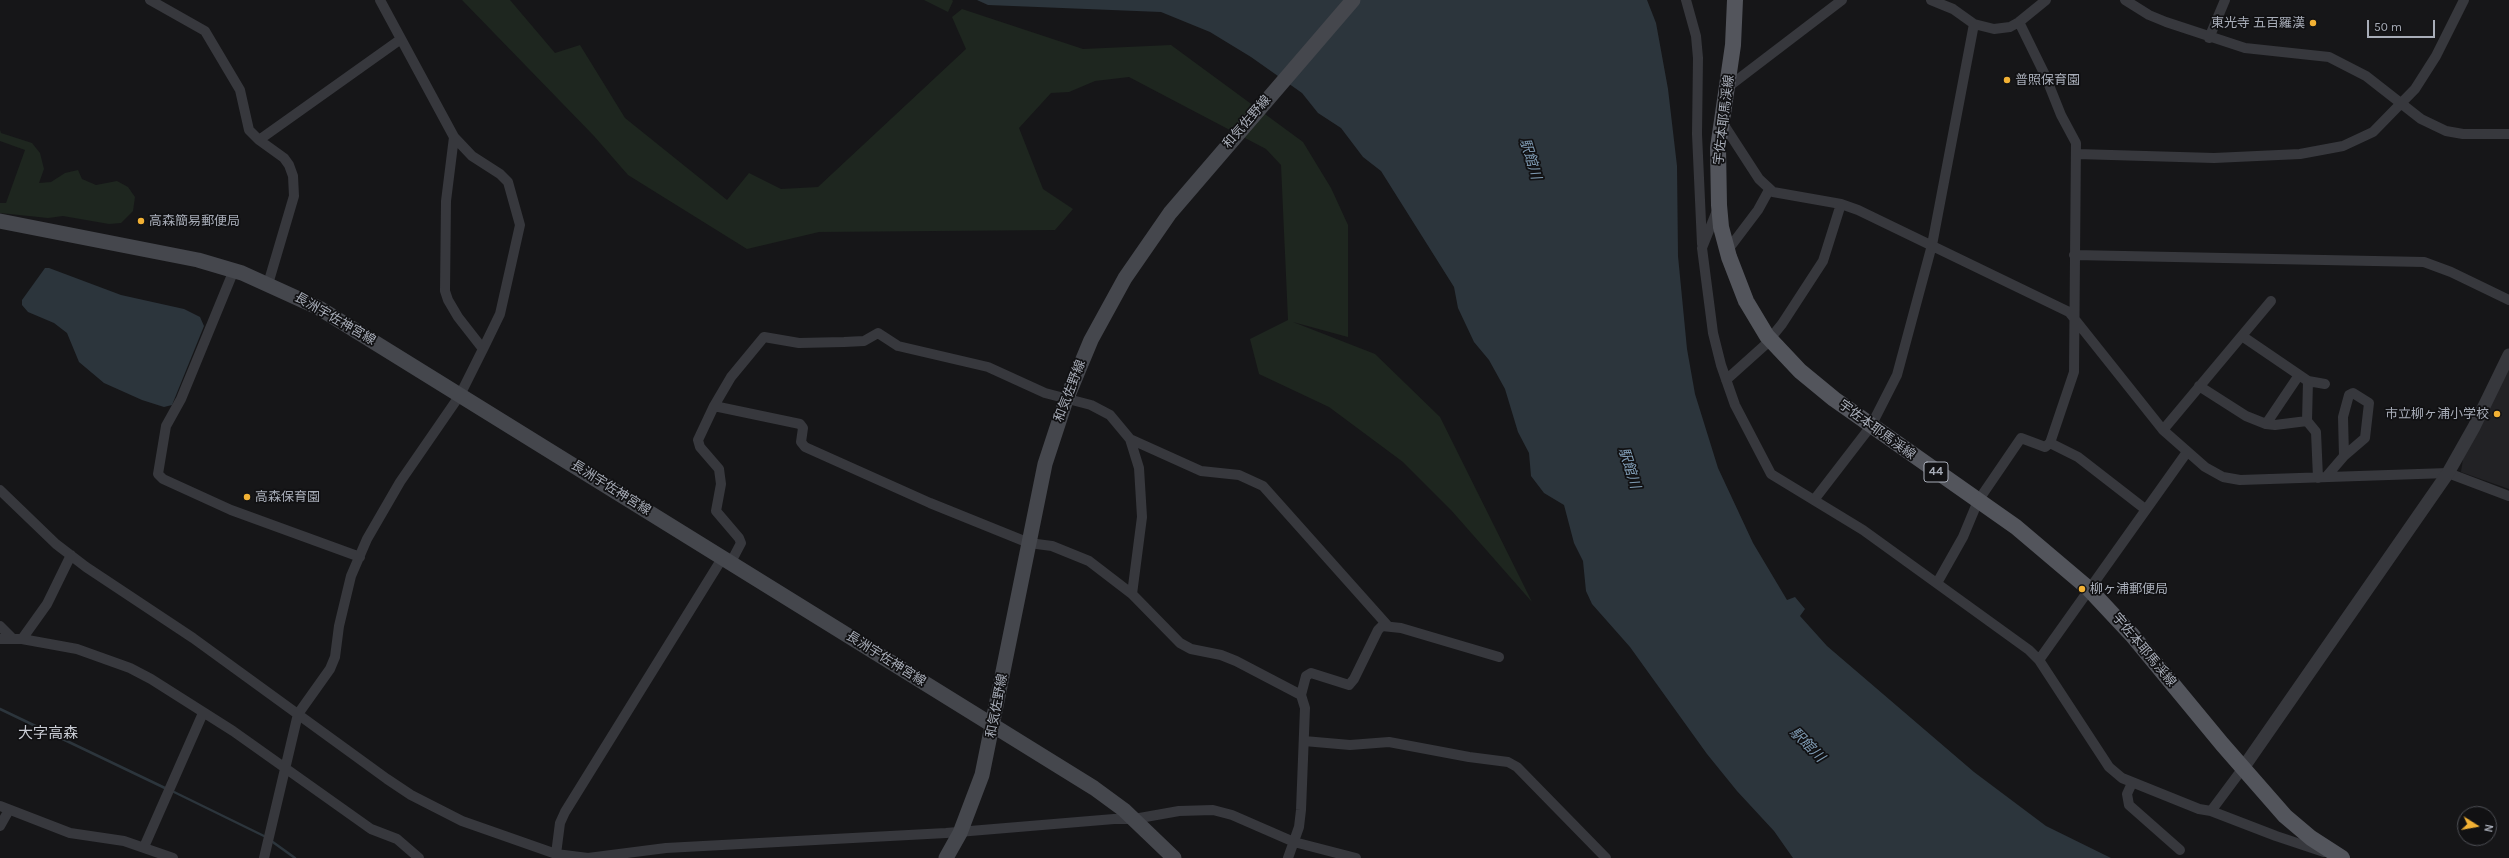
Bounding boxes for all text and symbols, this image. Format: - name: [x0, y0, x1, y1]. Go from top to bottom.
- scale bar: [2369, 12, 2437, 38]
- place label: 東光寺 五百羅漢: [2211, 15, 2305, 31]
- marker: 東光寺 五百羅漢: [2308, 18, 2318, 28]
- text: 50 m: [2374, 20, 2402, 34]
- place label: 普照保育園: [2015, 72, 2080, 88]
- street label: 宇佐本耶馬渓線: [1711, 74, 1737, 166]
- marker: 普照保育園: [2002, 75, 2012, 85]
- street label: 和気佐野線: [1220, 92, 1274, 152]
- water label: 駅館川: [1516, 136, 1544, 182]
- place label: 高森簡易郵便局: [149, 213, 240, 229]
- marker: 高森簡易郵便局: [136, 216, 146, 226]
- street label: 長洲宇佐神宮線: [292, 289, 378, 349]
- street label: 和気佐野線: [1051, 358, 1089, 424]
- street label: 宇佐本耶馬渓線: [1836, 397, 1918, 463]
- place label: 市立柳ヶ浦小学校: [2385, 406, 2489, 422]
- marker: 市立柳ヶ浦小学校: [2492, 409, 2502, 419]
- water label: 駅館川: [1615, 445, 1643, 491]
- street label: 長洲宇佐神宮線: [568, 457, 654, 519]
- road number: 44: [1924, 462, 1948, 482]
- place label: 高森保育園: [255, 489, 320, 505]
- marker: 高森保育園: [242, 492, 252, 502]
- place label: 柳ヶ浦郵便局: [2090, 581, 2168, 597]
- marker: 柳ヶ浦郵便局: [2077, 584, 2087, 594]
- street label: 宇佐本耶馬渓線: [2109, 610, 2179, 690]
- street label: 長洲宇佐神宮線: [843, 628, 929, 690]
- street label: 和気佐野線: [983, 673, 1011, 739]
- water label: 駅館川: [1786, 724, 1828, 766]
- district label: 大字高森: [18, 725, 78, 743]
- north arrow: [2457, 806, 2497, 846]
- text: N: [2481, 823, 2495, 833]

